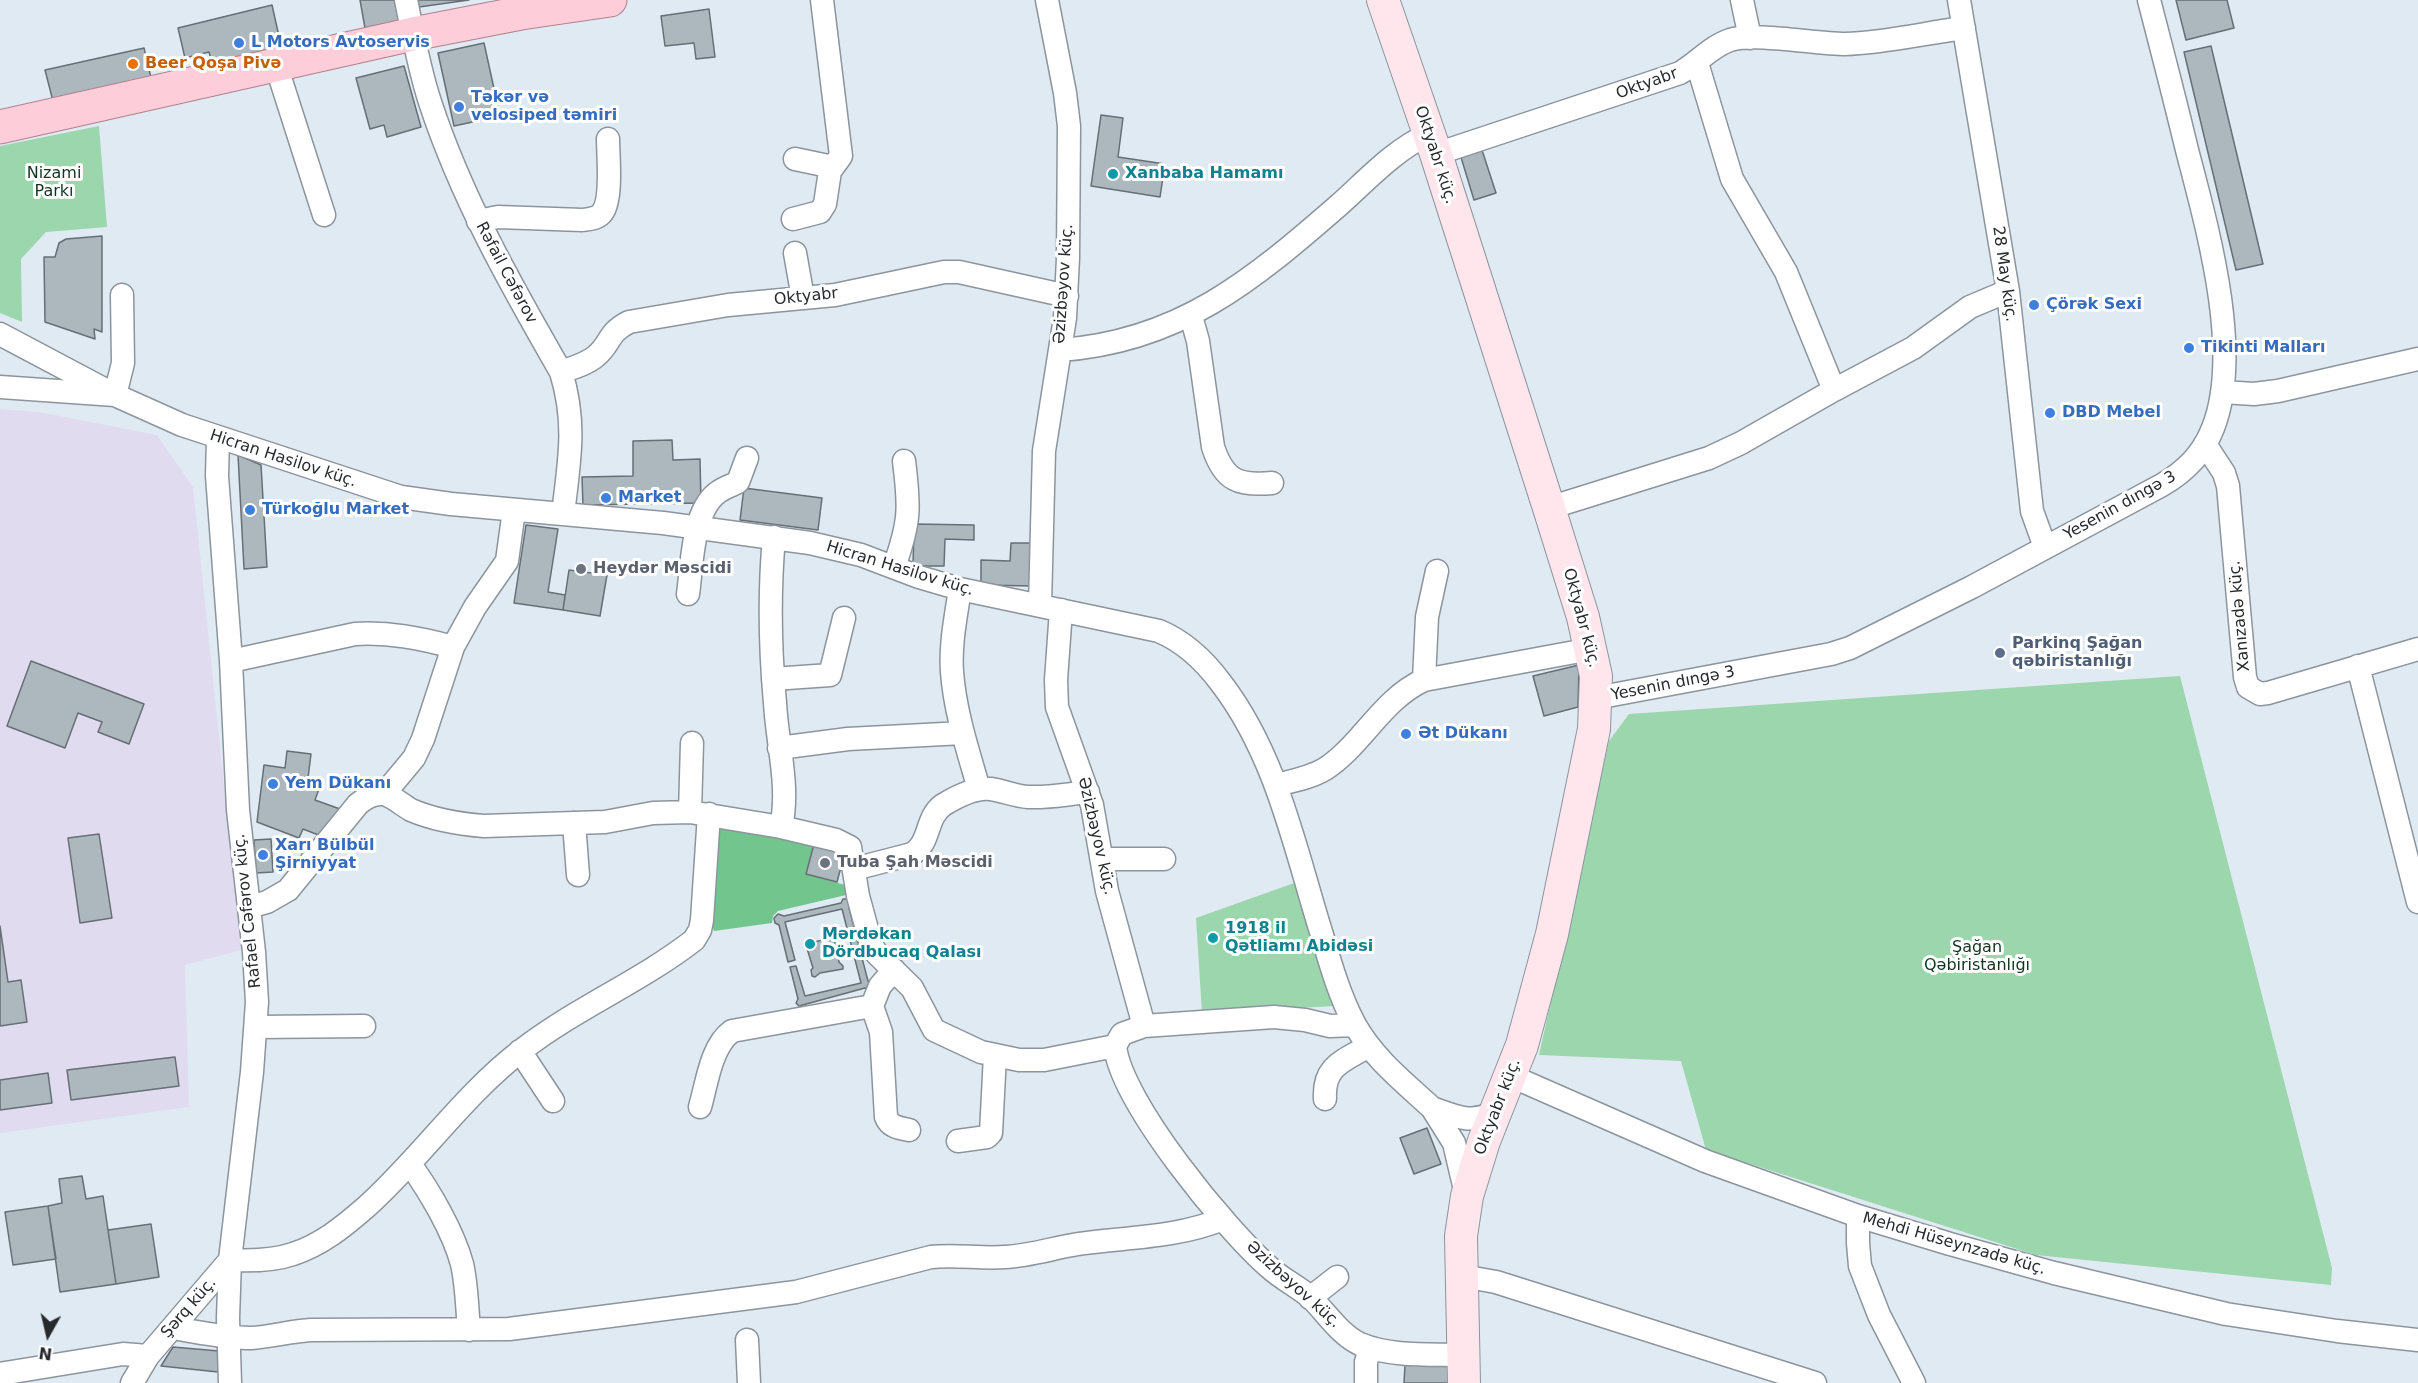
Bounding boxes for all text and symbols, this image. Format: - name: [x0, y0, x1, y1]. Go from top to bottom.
- place label: L Motors Avtoservis: [251, 33, 430, 53]
- marker: L Motors Avtoservis: [232, 36, 246, 50]
- place label: Beer Qoşa Pivə: [145, 54, 281, 74]
- marker: Beer Qoşa Pivə: [126, 57, 140, 71]
- street label: Oktyabr: [1614, 64, 1680, 104]
- place label: Təkər və velosiped təmiri: [471, 88, 617, 126]
- marker: Təkər və velosiped təmiri: [452, 100, 466, 114]
- street label: Oktyabr küç.: [1410, 104, 1460, 206]
- park label: Nizami Parkı: [27, 164, 81, 202]
- place label: Xanbaba Hamamı: [1125, 164, 1283, 184]
- marker: Xanbaba Hamamı: [1106, 167, 1120, 181]
- street label: Rəfail Cəfərov: [471, 219, 541, 327]
- street label: Əzizbəyov küç.: [1050, 223, 1078, 345]
- street label: 28 May küç.: [1988, 225, 2020, 323]
- street label: Oktyabr: [773, 284, 839, 310]
- place label: Çörək Sexi: [2046, 295, 2142, 315]
- marker: Çörək Sexi: [2027, 298, 2041, 312]
- place label: Tikinti Malları: [2201, 338, 2325, 358]
- marker: Tikinti Malları: [2182, 341, 2196, 355]
- place label: DBD Mebel: [2062, 403, 2161, 423]
- marker: DBD Mebel: [2043, 406, 2057, 420]
- street label: Hicran Hasilov küç.: [207, 426, 359, 492]
- street label: Yesenin dıngə 3: [2060, 467, 2180, 545]
- place label: Market: [618, 488, 681, 508]
- marker: Market: [599, 491, 613, 505]
- place label: Türkoğlu Market: [262, 500, 409, 520]
- marker: Türkoğlu Market: [243, 503, 257, 517]
- street label: Hicran Hasilov küç.: [824, 537, 976, 601]
- place label: Heydər Məscidi: [593, 559, 732, 579]
- street label: Xanızadə küç.: [2226, 560, 2254, 672]
- marker: Heydər Məscidi: [574, 562, 588, 576]
- street label: Oktyabr küç.: [1559, 566, 1603, 670]
- place label: Parkinq Şağan qəbiristanlığı: [2012, 634, 2142, 672]
- marker: Parkinq Şağan qəbiristanlığı: [1993, 646, 2007, 660]
- street label: Yesenin dıngə 3: [1610, 663, 1736, 705]
- place label: Ət Dükanı: [1418, 724, 1508, 744]
- marker: Ət Dükanı: [1399, 727, 1413, 741]
- place label: Yem Dükanı: [285, 774, 391, 794]
- street label: Əzizbəyov küç.: [1073, 775, 1119, 897]
- marker: Yem Dükanı: [266, 777, 280, 791]
- street label: Rafael Cəfərov küç.: [230, 833, 266, 989]
- place label: Xarı Bülbül Şirniyyat: [275, 836, 374, 874]
- marker: Xarı Bülbül Şirniyyat: [256, 848, 270, 862]
- place label: Tuba Şah Məscidi: [837, 853, 993, 873]
- marker: Tuba Şah Məscidi: [818, 856, 832, 870]
- place label: 1918 il Qətliamı Abidəsi: [1225, 919, 1373, 957]
- place label: Mərdəkan Dördbucaq Qalası: [822, 925, 981, 963]
- marker: 1918 il Qətliamı Abidəsi: [1206, 931, 1220, 945]
- marker: Mərdəkan Dördbucaq Qalası: [803, 937, 817, 951]
- park label: Şağan Qəbiristanlığı: [1924, 938, 2030, 976]
- street label: Oktyabr küç.: [1471, 1056, 1525, 1158]
- street label: Mehdi Hüseynzadə küç.: [1860, 1209, 2048, 1279]
- street label: Əzizbəyov küç.: [1242, 1238, 1344, 1332]
- street label: Şərq küç.: [157, 1274, 221, 1342]
- north arrow: [18, 1305, 78, 1365]
- text: N: [37, 1343, 53, 1364]

